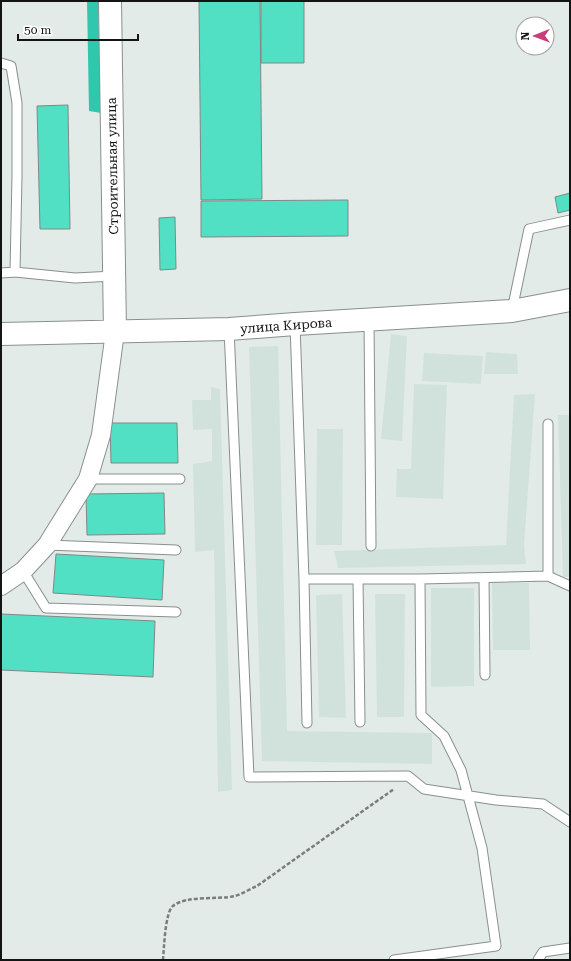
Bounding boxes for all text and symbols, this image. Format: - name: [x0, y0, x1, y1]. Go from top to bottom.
- scale bar: [18, 16, 138, 42]
- north arrow: [515, 16, 555, 56]
- text: 50 m: [24, 23, 51, 37]
- text: N: [519, 31, 532, 41]
- street label: Строительная улица: [104, 97, 121, 235]
- street label: улица Кирова: [240, 315, 332, 336]

